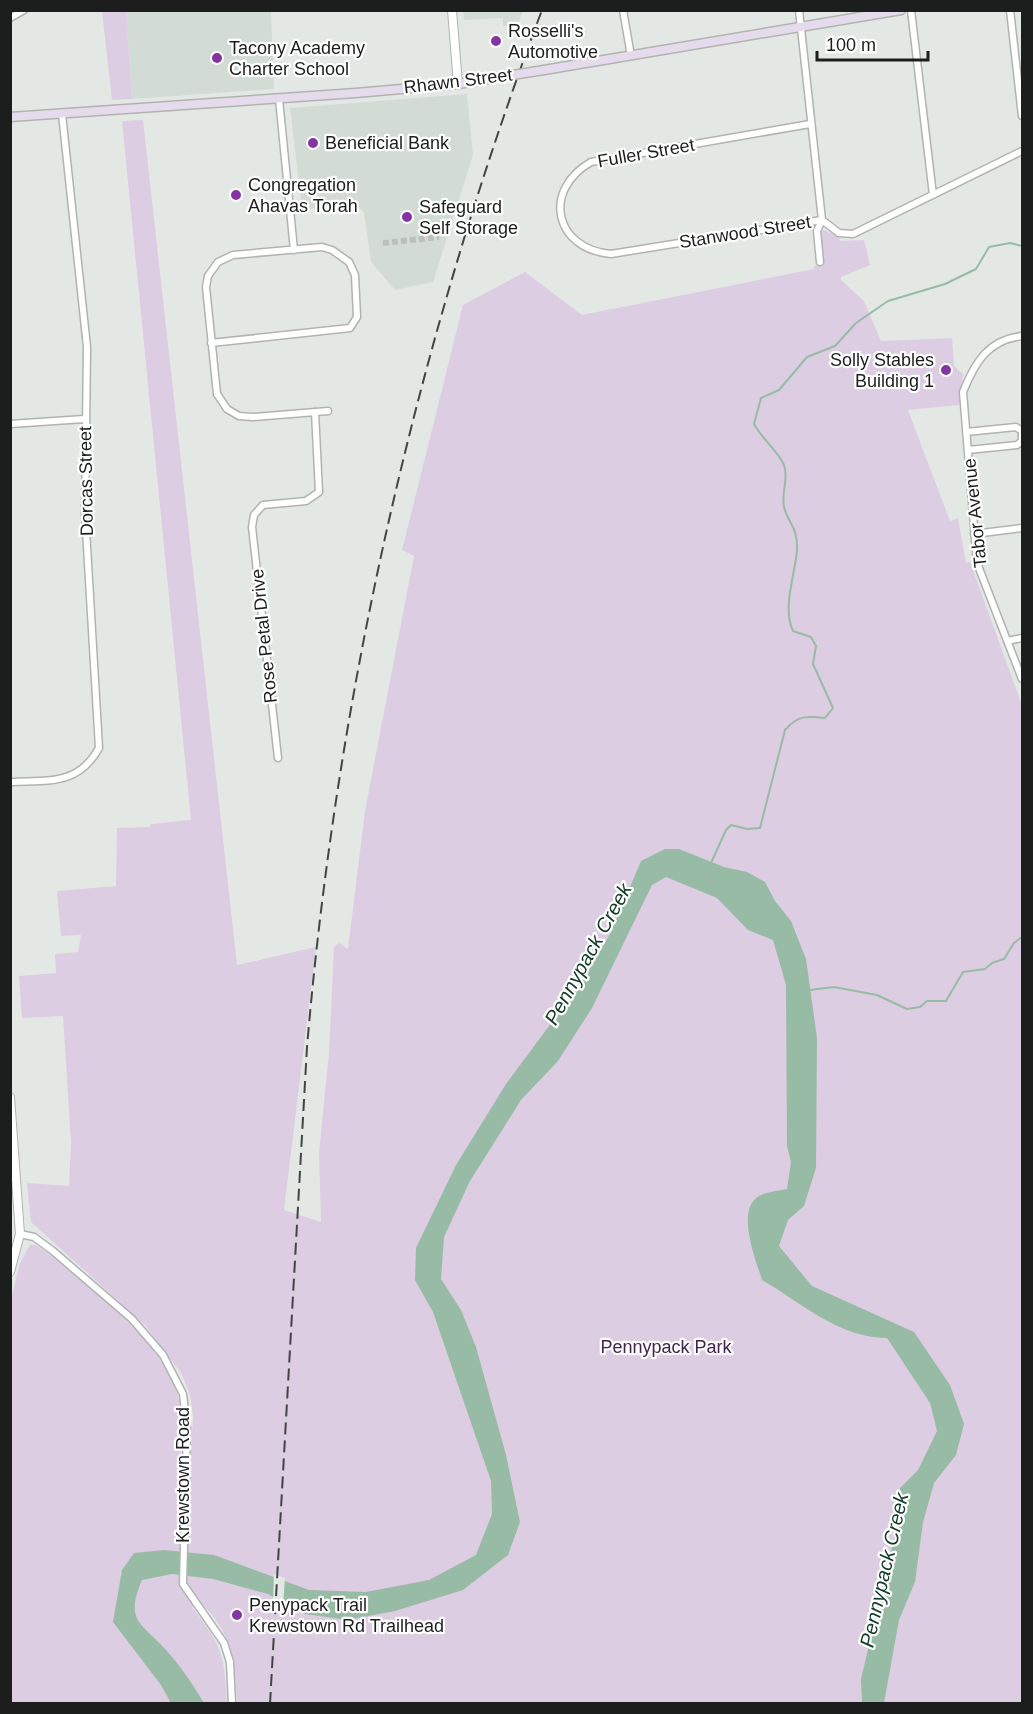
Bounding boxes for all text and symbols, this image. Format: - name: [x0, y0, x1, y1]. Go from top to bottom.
- place label: Rosselli's Automotive: [508, 21, 598, 62]
- scale bar: [817, 24, 928, 62]
- marker: Rosselli's Automotive: [489, 34, 503, 48]
- text: 100 m: [826, 35, 876, 55]
- place label: Tacony Academy Charter School: [229, 38, 365, 79]
- marker: Tacony Academy Charter School: [210, 51, 224, 65]
- street label: Rhawn Street: [403, 64, 513, 98]
- place label: Beneficial Bank: [325, 133, 450, 153]
- street label: Fuller Street: [596, 135, 696, 171]
- marker: Beneficial Bank: [306, 136, 320, 150]
- place label: Congregation Ahavas Torah: [248, 175, 358, 216]
- marker: Congregation Ahavas Torah: [229, 188, 243, 202]
- place label: Safeguard Self Storage: [419, 197, 518, 238]
- marker: Safeguard Self Storage: [400, 210, 414, 224]
- street label: Stanwood Street: [678, 212, 812, 252]
- place label: Solly Stables Building 1: [830, 350, 934, 391]
- marker: Solly Stables Building 1: [939, 363, 953, 377]
- street label: Dorcas Street: [75, 426, 97, 536]
- street label: Tabor Avenue: [959, 457, 991, 569]
- street label: Rose Petal Drive: [247, 568, 281, 704]
- water label: Pennypack Creek: [540, 879, 636, 1028]
- park label: Pennypack Park: [600, 1337, 733, 1357]
- street label: Krewstown Road: [173, 1407, 193, 1543]
- water label: Pennypack Creek: [856, 1490, 913, 1649]
- place label: Penypack Trail Krewstown Rd Trailhead: [249, 1595, 444, 1636]
- marker: Penypack Trail Krewstown Rd Trailhead: [230, 1608, 244, 1622]

